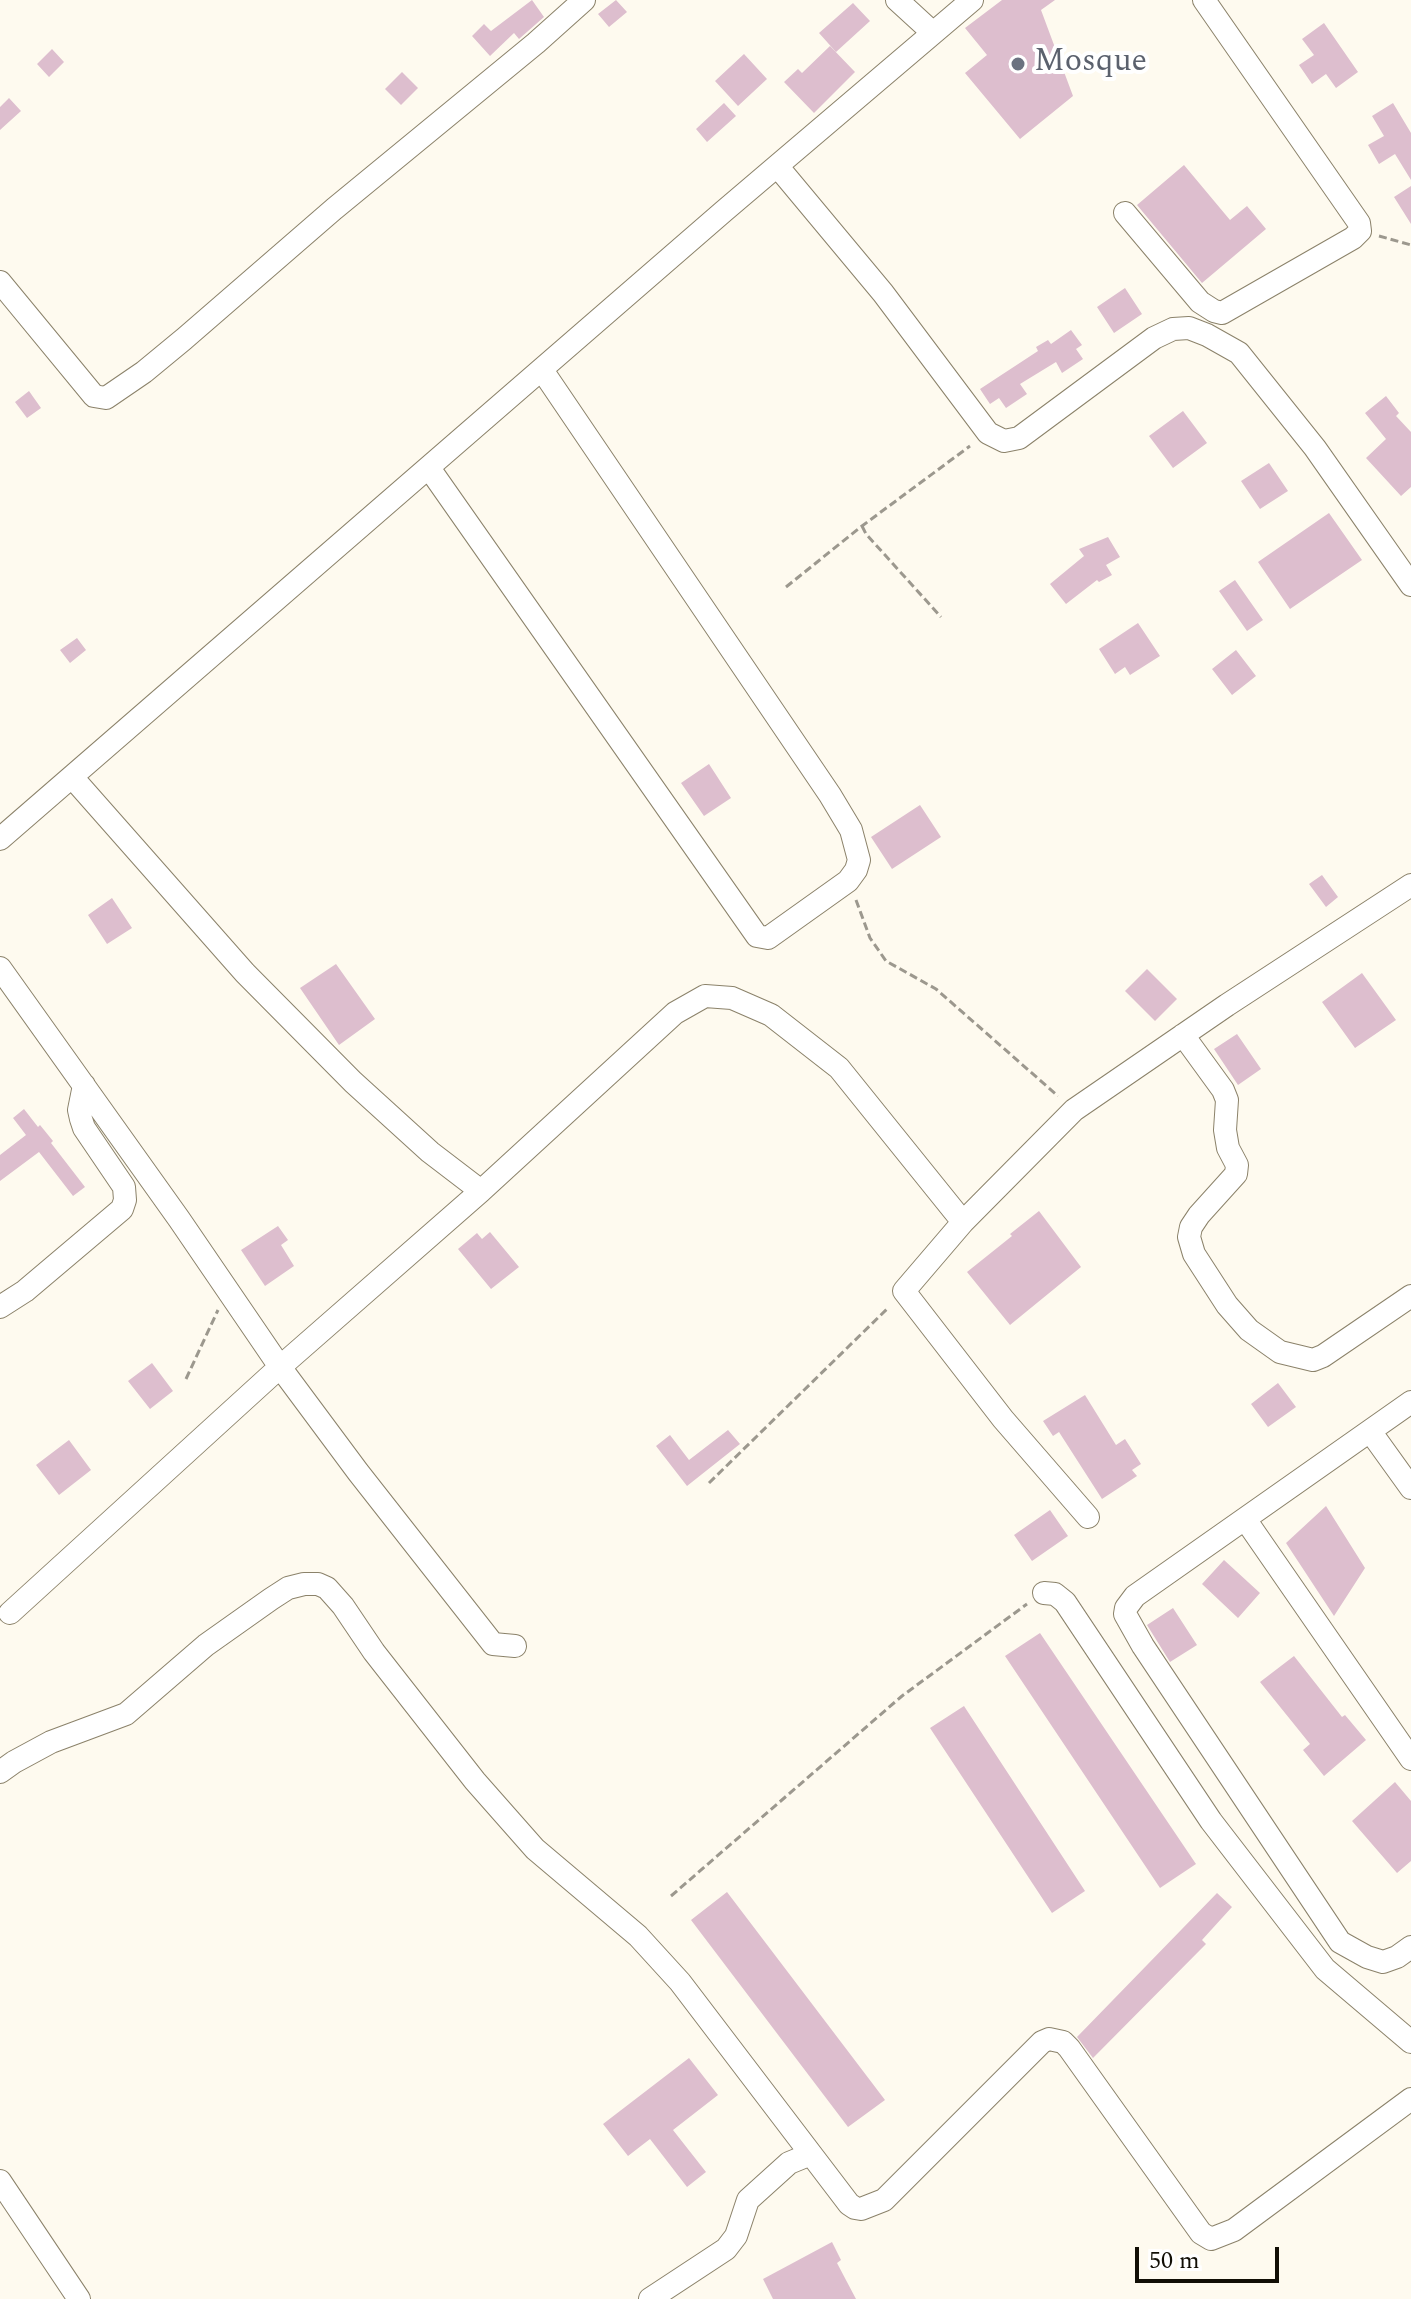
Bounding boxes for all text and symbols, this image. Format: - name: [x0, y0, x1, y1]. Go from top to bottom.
- place label: Mosque: [1034, 45, 1147, 83]
- marker: Mosque: [1009, 55, 1027, 73]
- scale bar: [1139, 2231, 1283, 2281]
- text: 50 m: [1149, 2243, 1200, 2279]

